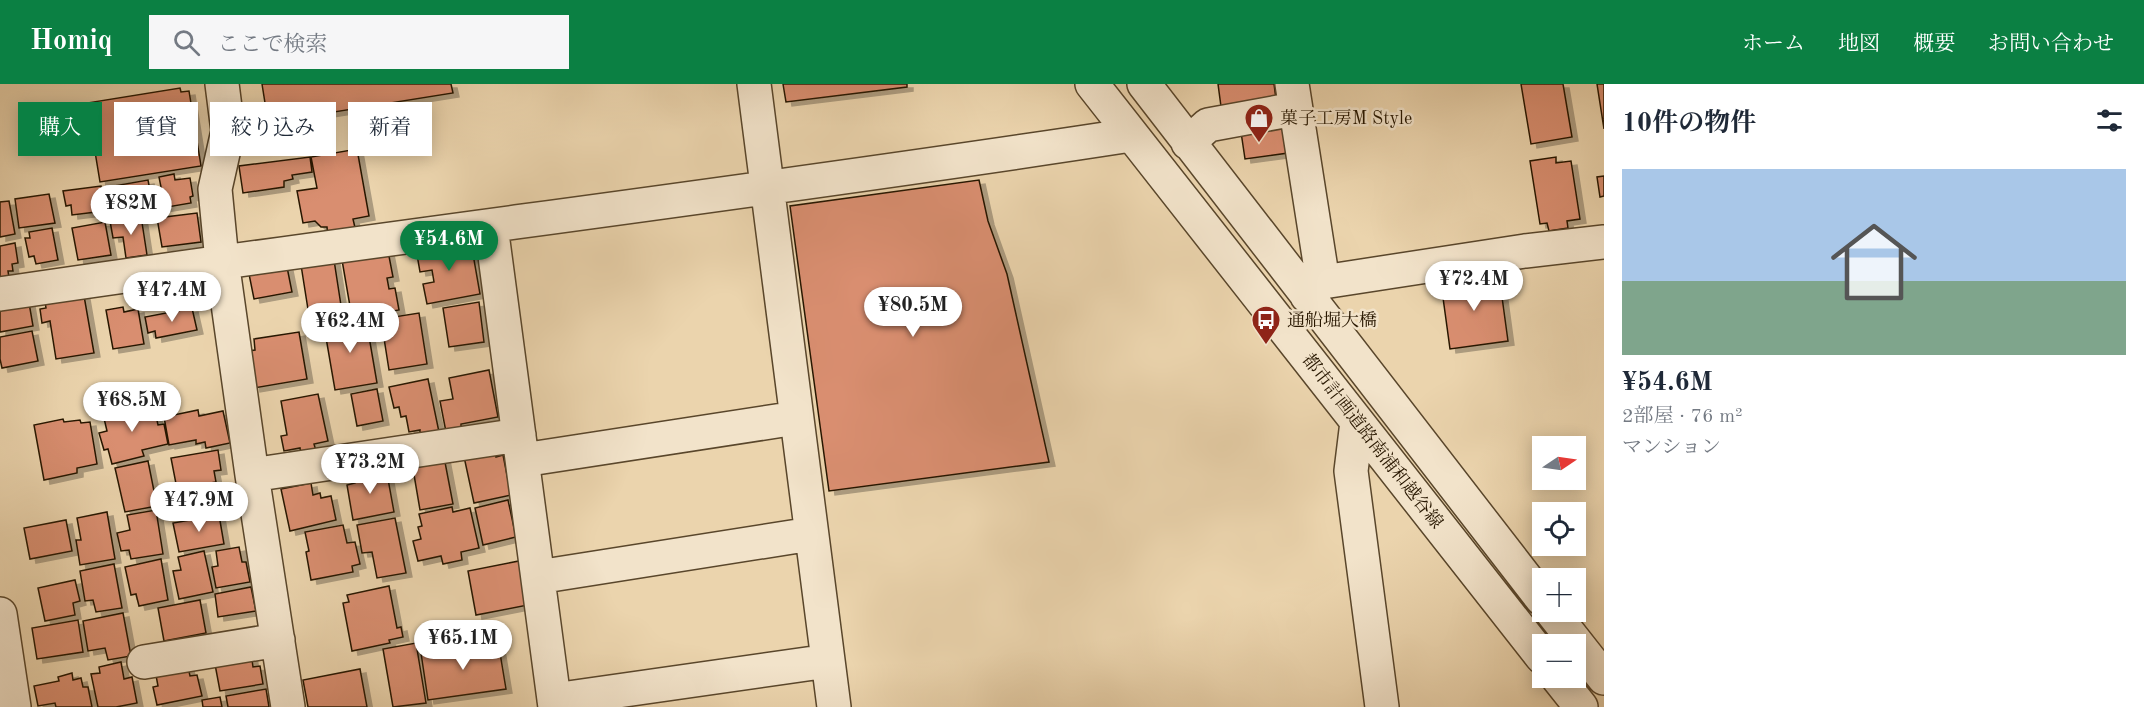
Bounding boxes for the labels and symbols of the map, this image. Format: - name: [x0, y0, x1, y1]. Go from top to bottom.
- shop icon: 菓子工房M Style: [1243, 102, 1275, 144]
- place label: 菓子工房M Style: [1280, 108, 1412, 128]
- pin: ¥82M: [95, 185, 167, 236]
- pin: ¥54.6M: [400, 221, 498, 272]
- pin: ¥72.4M: [1425, 261, 1523, 312]
- pin: ¥47.4M: [123, 272, 221, 323]
- pin: ¥80.5M: [864, 287, 962, 338]
- pin: ¥62.4M: [301, 303, 399, 354]
- bus stop icon: 通船堀大橋: [1250, 304, 1282, 346]
- place label: 通船堀大橋: [1287, 310, 1377, 330]
- street label: 都市計画道路南浦和越谷線: [1299, 350, 1447, 532]
- pin: ¥68.5M: [83, 382, 181, 433]
- north arrow: [1532, 436, 1586, 490]
- pin: ¥73.2M: [321, 444, 419, 495]
- pin: ¥47.9M: [150, 482, 248, 533]
- pin: ¥65.1M: [414, 620, 512, 671]

